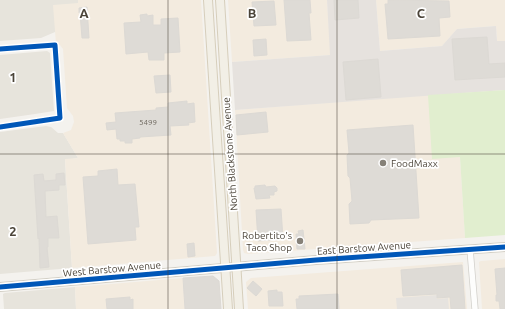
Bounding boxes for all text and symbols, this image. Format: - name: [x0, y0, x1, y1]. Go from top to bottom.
- text: A: [79, 6, 89, 20]
- text: B: [248, 6, 257, 20]
- text: C: [417, 6, 426, 20]
- text: 1: [9, 70, 17, 84]
- street label: North Blackstone Avenue: [221, 97, 239, 211]
- house number: 5499: [139, 118, 157, 127]
- marker: FoodMaxx: [378, 158, 388, 168]
- place label: FoodMaxx: [391, 158, 438, 169]
- text: 2: [9, 224, 17, 238]
- place label: Robertito's Taco Shop: [242, 230, 292, 253]
- marker: Robertito's Taco Shop: [295, 236, 305, 246]
- street label: East Barstow Avenue: [317, 239, 411, 257]
- street label: West Barstow Avenue: [63, 259, 161, 279]

